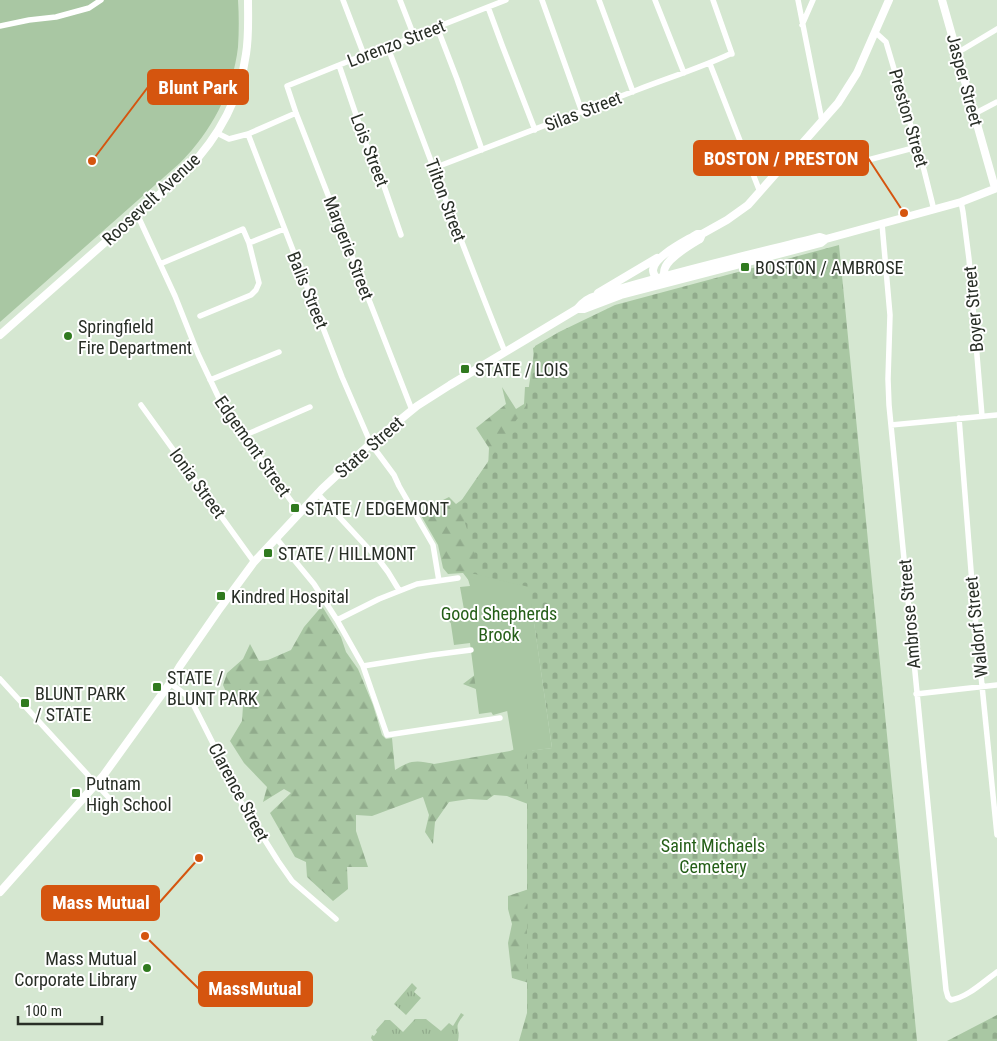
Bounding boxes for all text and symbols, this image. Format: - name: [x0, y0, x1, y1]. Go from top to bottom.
- street label: Lorenzo Street: [344, 15, 448, 71]
- street label: Jasper Street: [943, 32, 987, 128]
- street label: Preston Street: [885, 66, 933, 170]
- callout: Blunt Park: [148, 70, 248, 104]
- text: Blunt Park: [158, 76, 239, 99]
- street label: Silas Street: [542, 87, 624, 135]
- street label: Lois Street: [347, 111, 393, 189]
- callout: BOSTON / PRESTON: [694, 141, 868, 175]
- text: BOSTON / PRESTON: [704, 147, 858, 170]
- street label: Roosevelt Avenue: [98, 148, 204, 250]
- street label: Tilton Street: [421, 156, 471, 244]
- street label: Margerie Street: [320, 193, 378, 303]
- street label: Balis Street: [283, 248, 333, 332]
- place label: BOSTON / AMBROSE: [755, 257, 904, 278]
- marker: BOSTON / AMBROSE: [739, 261, 751, 273]
- street label: Boyer Street: [959, 265, 987, 353]
- place label: Springfield Fire Department: [78, 316, 192, 358]
- marker: Springfield Fire Department: [62, 330, 74, 342]
- place label: STATE / LOIS: [475, 359, 568, 380]
- marker: STATE / LOIS: [459, 363, 471, 375]
- street label: Edgemont Street: [211, 392, 295, 500]
- street label: State Street: [331, 412, 407, 482]
- street label: Ionia Street: [166, 444, 230, 522]
- place label: STATE / EDGEMONT: [305, 498, 449, 519]
- marker: STATE / EDGEMONT: [289, 502, 301, 514]
- place label: STATE / HILLMONT: [278, 543, 416, 564]
- marker: STATE / HILLMONT: [262, 547, 274, 559]
- street label: Ambrose Street: [894, 558, 924, 670]
- street label: Waldorf Street: [960, 575, 992, 679]
- place label: Kindred Hospital: [231, 586, 349, 607]
- marker: Kindred Hospital: [215, 590, 227, 602]
- park label: Good Shepherds Brook: [441, 603, 557, 645]
- place label: STATE / BLUNT PARK: [167, 667, 258, 709]
- marker: STATE / BLUNT PARK: [151, 681, 163, 693]
- place label: BLUNT PARK / STATE: [35, 683, 126, 725]
- marker: BLUNT PARK / STATE: [19, 697, 31, 709]
- street label: Clarence Street: [204, 739, 274, 845]
- place label: Putnam High School: [86, 773, 172, 815]
- marker: Putnam High School: [70, 787, 82, 799]
- park label: Saint Michaels Cemetery: [661, 835, 765, 877]
- callout: Mass Mutual: [42, 886, 159, 920]
- text: Mass Mutual: [52, 891, 150, 914]
- place label: Mass Mutual Corporate Library: [14, 948, 138, 990]
- marker: Mass Mutual Corporate Library: [141, 962, 153, 974]
- callout: MassMutual: [199, 972, 312, 1006]
- text: MassMutual: [208, 977, 302, 1000]
- scale bar: [18, 994, 101, 1026]
- text: 100 m: [25, 1002, 62, 1020]

